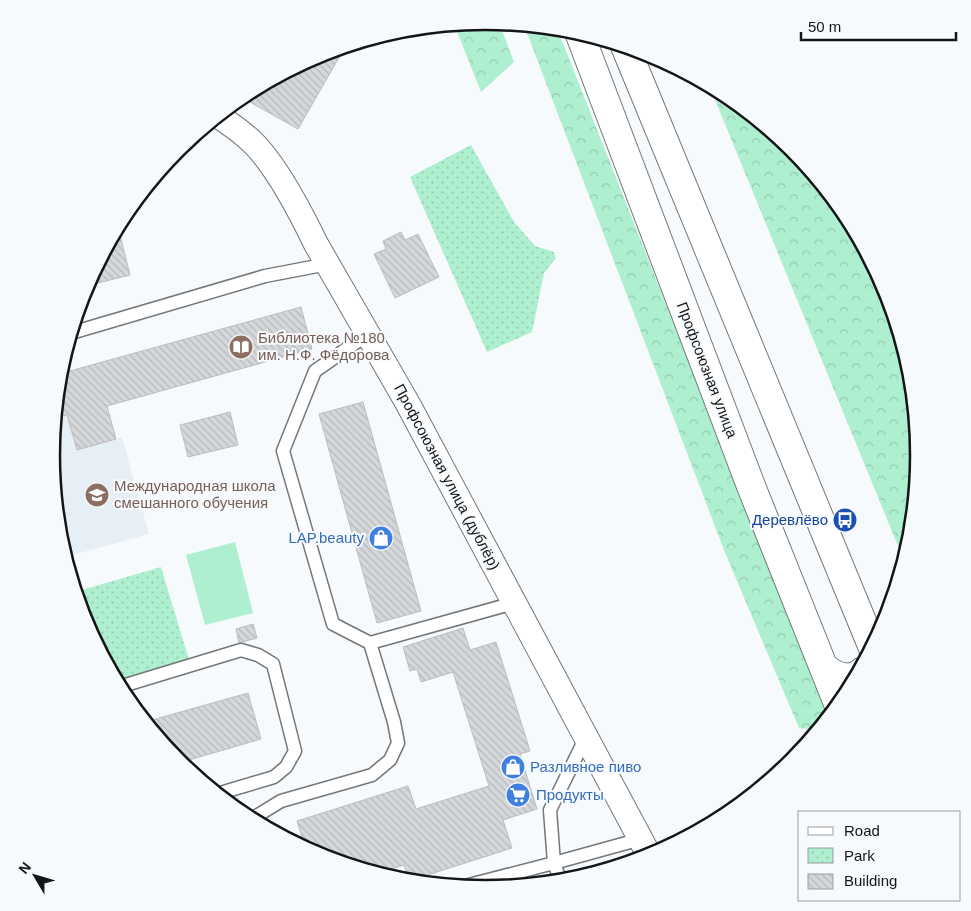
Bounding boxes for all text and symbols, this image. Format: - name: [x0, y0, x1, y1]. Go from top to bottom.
- scale bar: [801, 10, 956, 42]
- text: 50 m: [808, 18, 841, 35]
- street label: Профсоюзная улица: [674, 300, 741, 441]
- place label: Библиотека №180 им. Н.Ф. Фёдорова: [258, 329, 390, 363]
- library icon: Библиотека №180 им. Н.Ф. Фёдорова: [228, 334, 254, 360]
- street label: Профсоюзная улица (дублёр): [391, 381, 504, 573]
- place label: Международная школа смешанного обучения: [114, 477, 276, 511]
- school or university icon: Международная школа смешанного обучения: [84, 482, 110, 508]
- bus stop icon: Деревлёво: [832, 507, 858, 533]
- place label: Деревлёво: [752, 511, 828, 528]
- shop icon: LAP.beauty: [368, 525, 394, 551]
- place label: LAP.beauty: [288, 529, 364, 546]
- shop icon: Разливное пиво: [500, 754, 526, 780]
- place label: Разливное пиво: [530, 758, 641, 775]
- supermarket icon: Продукты: [505, 782, 531, 808]
- place label: Продукты: [536, 786, 604, 803]
- legend: [798, 811, 961, 901]
- text: Road: [844, 822, 880, 839]
- text: Park: [844, 847, 875, 864]
- north arrow: [10, 851, 60, 901]
- text: N: [15, 859, 34, 877]
- text: Building: [844, 872, 897, 889]

